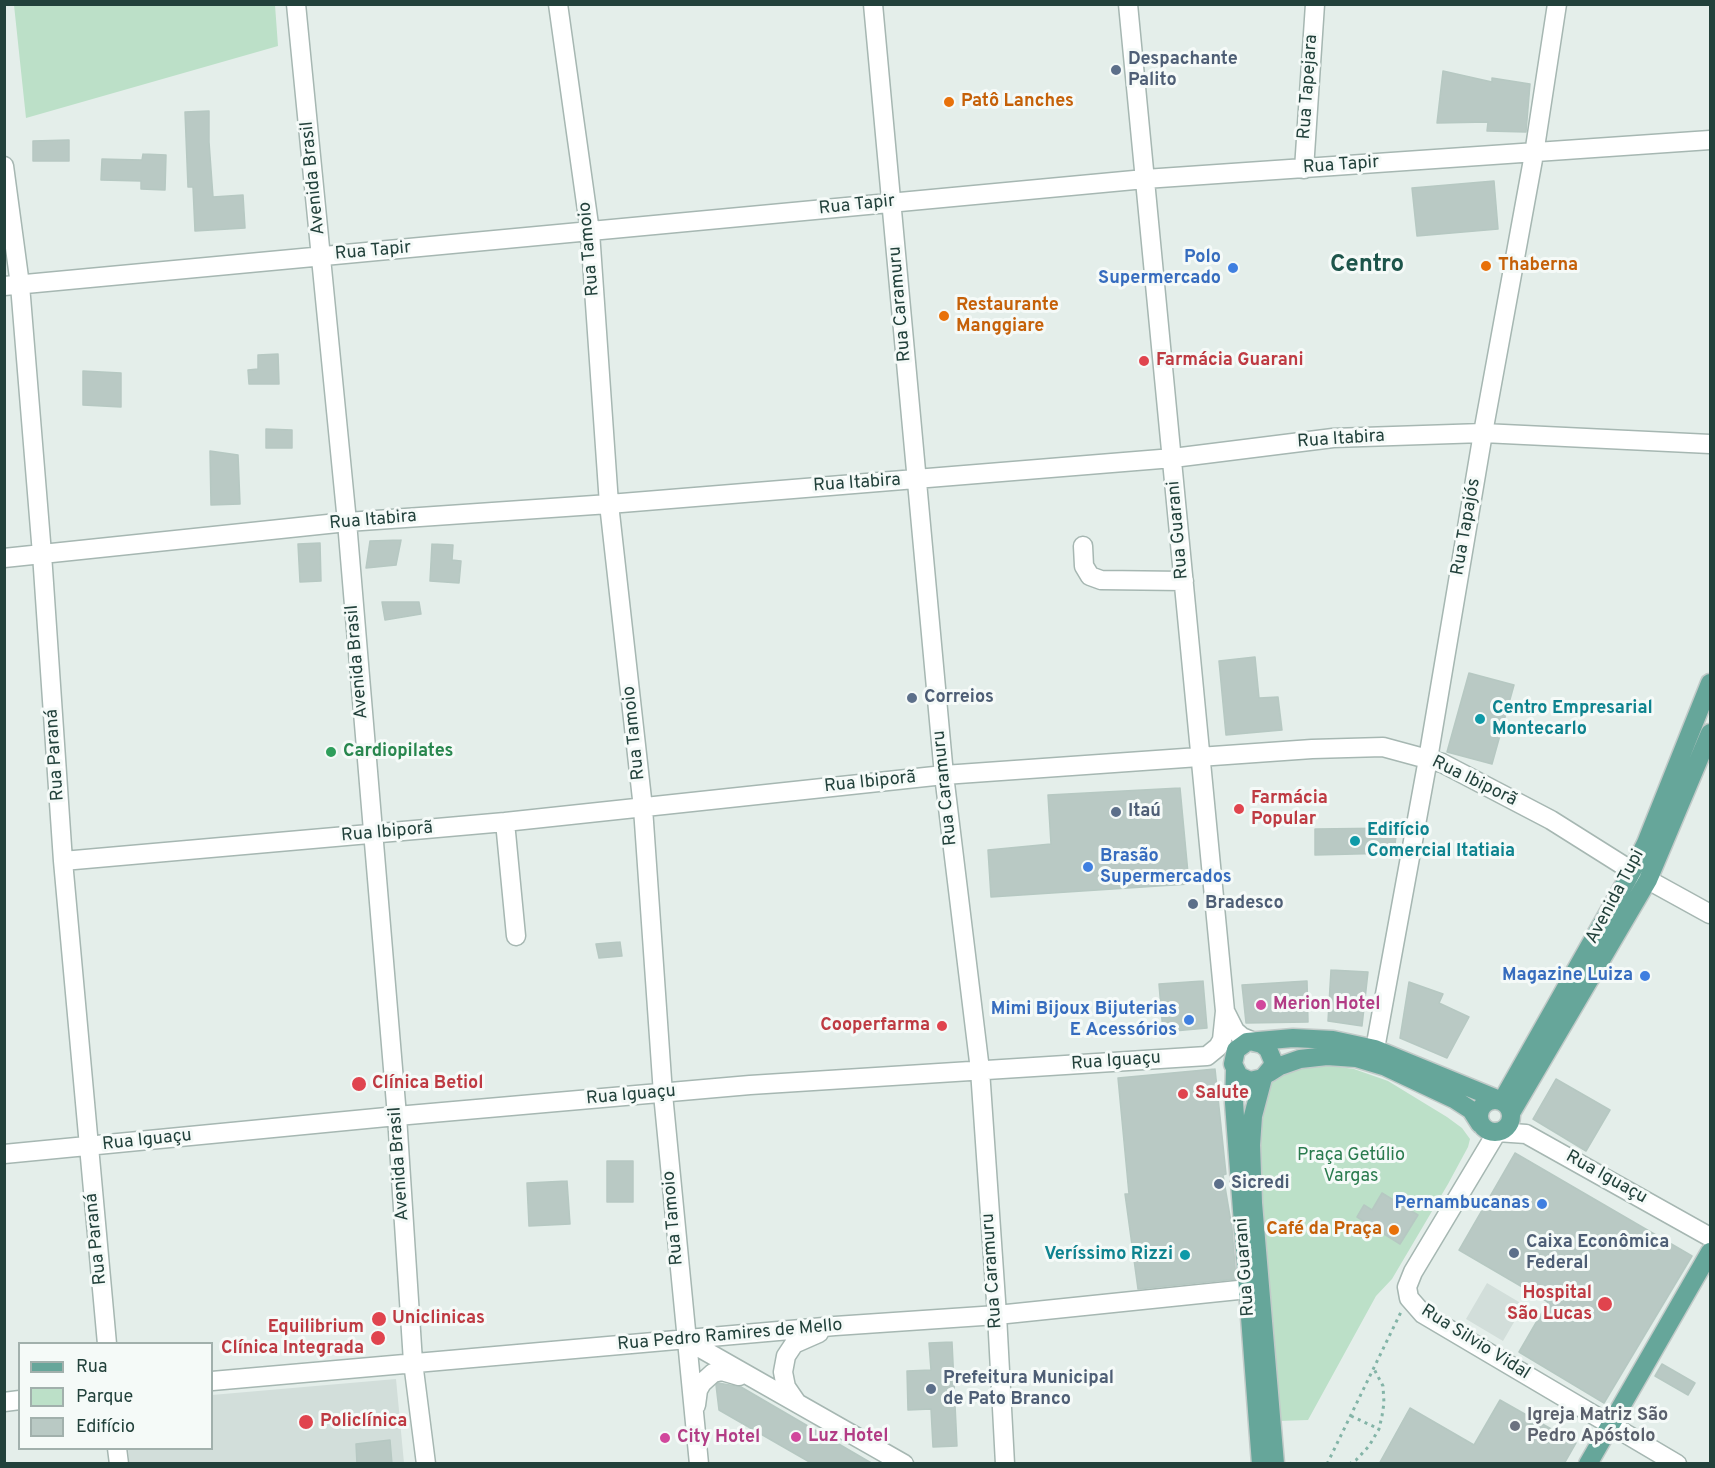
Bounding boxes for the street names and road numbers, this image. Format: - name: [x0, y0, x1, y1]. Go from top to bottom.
- street label: Rua Tapejara: [1295, 34, 1323, 140]
- street label: Avenida Brasil: [297, 120, 331, 236]
- street label: Rua Tapir: [1302, 153, 1380, 179]
- street label: Rua Tapir: [818, 191, 896, 221]
- street label: Rua Tamoio: [575, 201, 605, 297]
- street label: Rua Tapir: [334, 238, 412, 266]
- street label: Rua Caramuru: [885, 245, 917, 363]
- street label: Rua Itabira: [1297, 426, 1385, 454]
- street label: Rua Itabira: [813, 470, 901, 498]
- street label: Rua Tapajós: [1448, 477, 1486, 577]
- street label: Rua Guarani: [1164, 480, 1194, 580]
- street label: Rua Itabira: [328, 506, 418, 536]
- street label: Avenida Brasil: [342, 604, 374, 720]
- street label: Rua Tamoio: [619, 685, 651, 781]
- street label: Rua Paraná: [42, 708, 70, 802]
- street label: Rua Caramuru: [929, 729, 963, 847]
- street label: Rua Ibiporã: [1428, 752, 1520, 812]
- street label: Rua Ibiporã: [823, 767, 917, 799]
- street label: Rua Ibiporã: [340, 818, 434, 848]
- street label: Avenida Tupi: [1582, 846, 1650, 948]
- street label: Rua Iguaçu: [1070, 1048, 1162, 1076]
- street label: Rua Iguaçu: [585, 1081, 677, 1111]
- street label: Avenida Brasil: [385, 1106, 415, 1222]
- street label: Rua Iguaçu: [101, 1126, 193, 1156]
- street label: Rua Iguaçu: [1561, 1147, 1651, 1209]
- street label: Rua Tamoio: [659, 1170, 689, 1266]
- street label: Rua Paraná: [81, 1192, 113, 1286]
- street label: Rua Caramuru: [978, 1212, 1008, 1330]
- street label: Rua Guarani: [1232, 1217, 1260, 1317]
- street label: Rua Silvio Vidal: [1417, 1301, 1533, 1385]
- street label: Rua Pedro Ramires de Mello: [617, 1315, 843, 1357]

